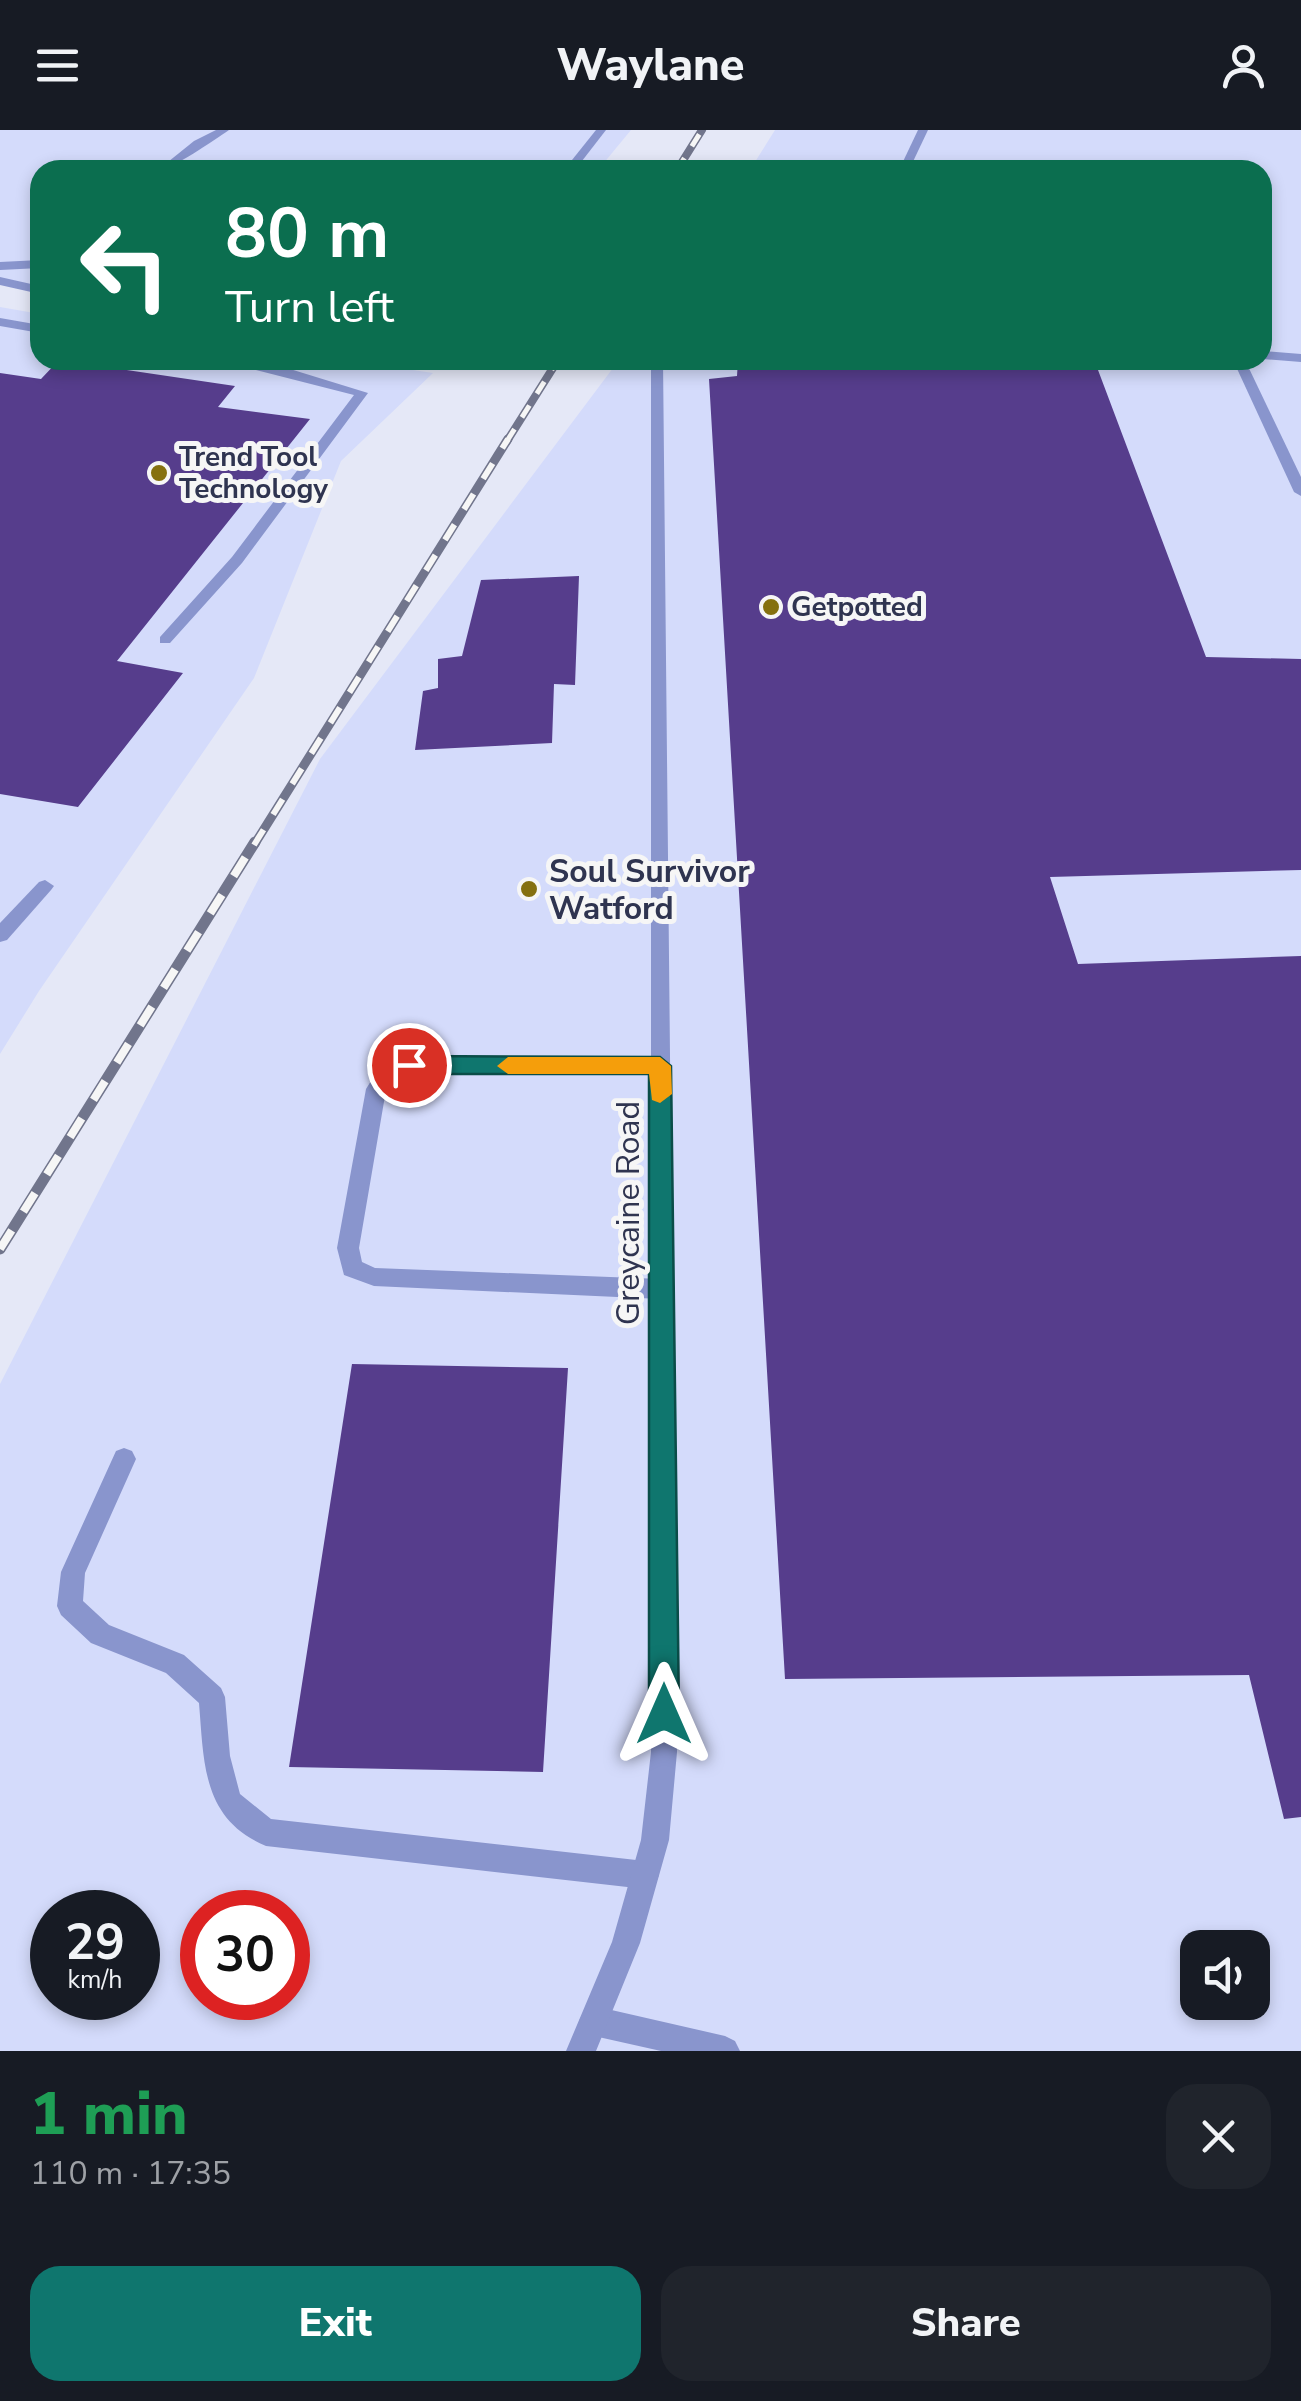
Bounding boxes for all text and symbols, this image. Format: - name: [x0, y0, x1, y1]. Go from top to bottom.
- text: Waylane: [557, 35, 745, 96]
- icon: menu: [30, 38, 85, 93]
- icon: person: [1216, 38, 1271, 93]
- text: 80 m: [225, 186, 389, 282]
- icon: left: [60, 200, 190, 330]
- text: Turn left: [225, 277, 394, 338]
- place label: Trend Tool Technology: [179, 438, 328, 508]
- marker: Trend Tool Technology: [148, 462, 170, 484]
- place label: Getpotted: [791, 588, 923, 626]
- marker: Getpotted: [760, 596, 782, 618]
- place label: Soul Survivor Watford: [549, 850, 750, 930]
- marker: Soul Survivor Watford: [518, 878, 540, 900]
- pin: [367, 1023, 452, 1108]
- icon: arrive: [382, 1038, 437, 1093]
- street label: Greycaine Road: [607, 1101, 650, 1325]
- position arrow: [612, 1662, 716, 1766]
- speed limit sign: 30: [180, 1890, 310, 2020]
- text: 29: [65, 1908, 125, 1977]
- map controls: [1180, 1930, 1270, 2020]
- button: sound: [1180, 1930, 1270, 2020]
- text: km/h: [67, 1963, 123, 1997]
- text: 1 min: [30, 2073, 188, 2155]
- button: close: [1166, 2084, 1271, 2189]
- text: 110 m · 17:35: [30, 2152, 231, 2195]
- button: Exit: [30, 2266, 641, 2381]
- button: Share: [661, 2266, 1271, 2381]

